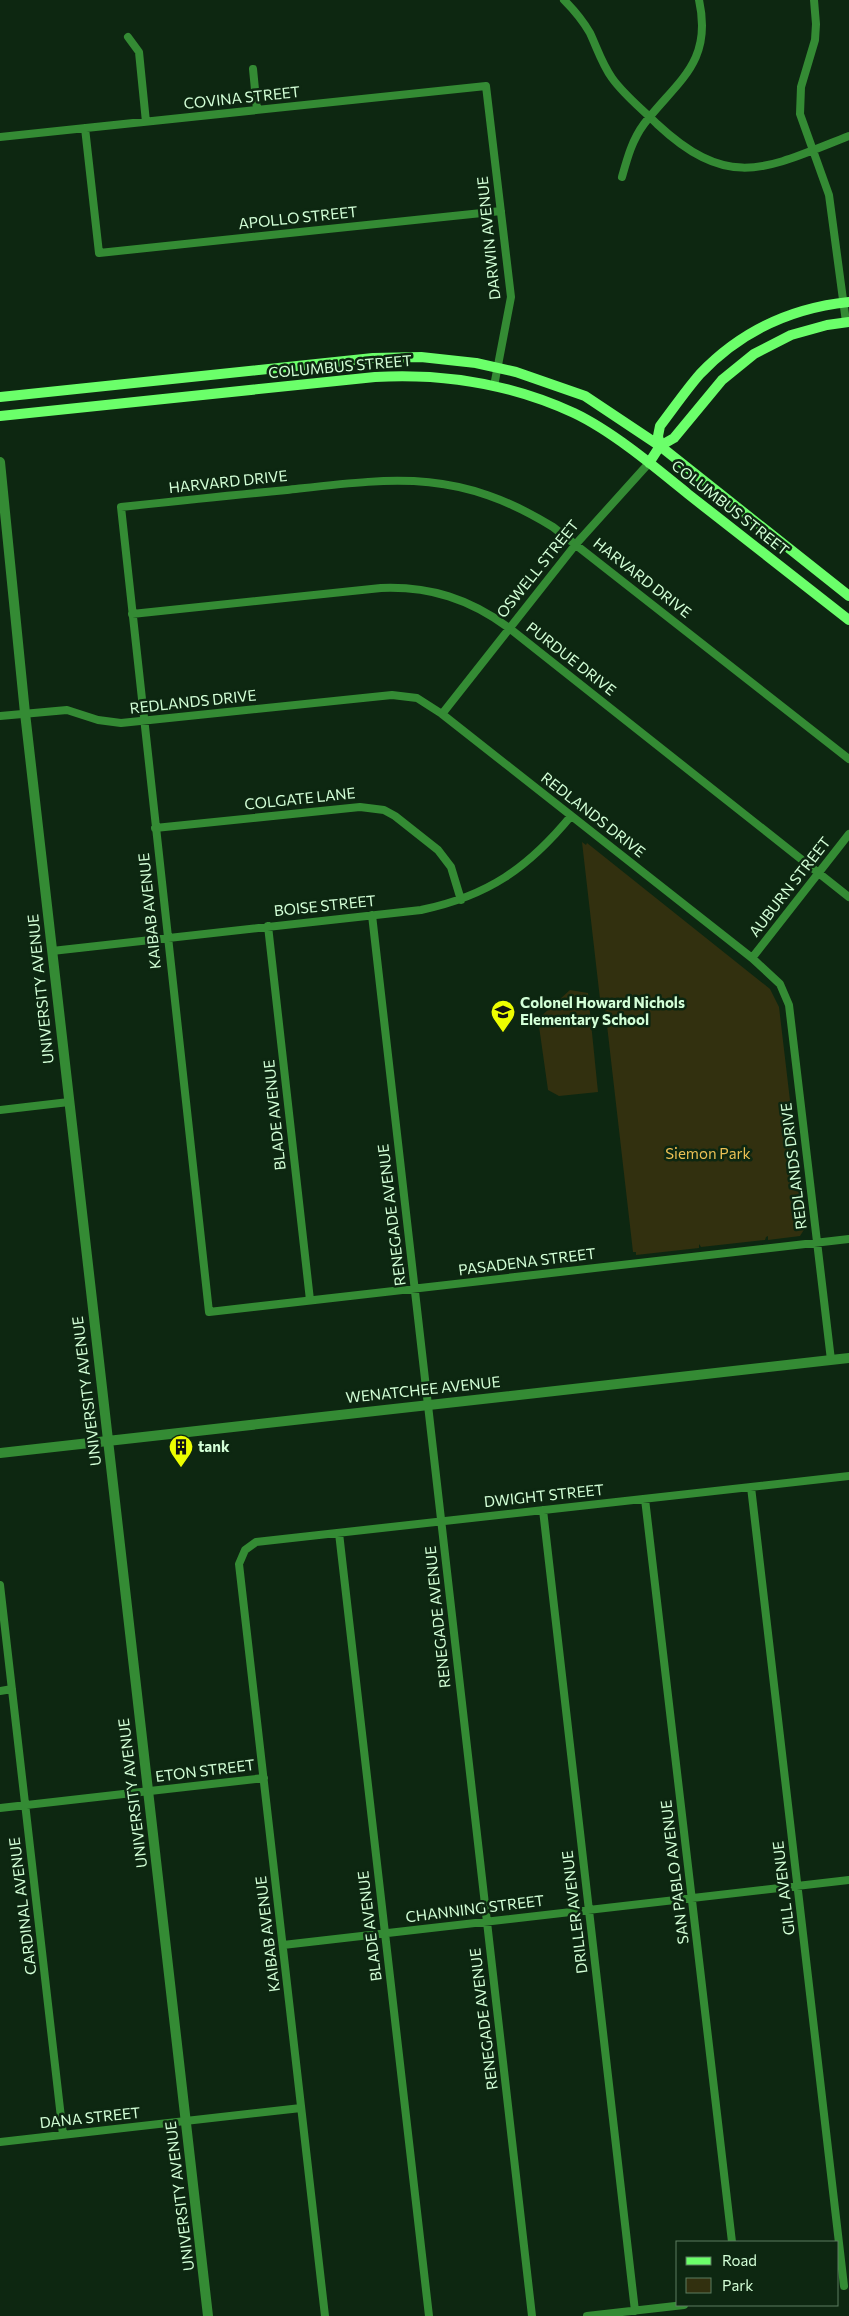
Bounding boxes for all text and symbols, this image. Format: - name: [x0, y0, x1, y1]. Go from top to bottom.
- street label: COVINA STREET: [183, 82, 301, 112]
- street label: DARWIN AVENUE: [473, 175, 503, 301]
- street label: APOLLO STREET: [237, 202, 359, 232]
- street label: COLUMBUS STREET: [267, 351, 413, 381]
- street label: COLUMBUS STREET: [668, 456, 793, 559]
- street label: HARVARD DRIVE: [168, 466, 288, 496]
- street label: OSWELL STREET: [492, 516, 582, 621]
- street label: HARVARD DRIVE: [590, 533, 695, 621]
- street label: PURDUE DRIVE: [523, 618, 620, 699]
- street label: REDLANDS DRIVE: [129, 685, 257, 717]
- street label: REDLANDS DRIVE: [538, 768, 649, 861]
- street label: COLGATE LANE: [244, 783, 356, 813]
- street label: AUBURN STREET: [745, 833, 834, 940]
- street label: KAIBAB AVENUE: [134, 852, 164, 970]
- street label: BOISE STREET: [273, 891, 377, 919]
- street label: UNIVERSITY AVENUE: [23, 913, 57, 1065]
- place label: Colonel Howard Nichols Elementary School: [520, 993, 685, 1028]
- school or university icon: Colonel Howard Nichols Elementary School: [490, 999, 516, 1033]
- street label: BLADE AVENUE: [259, 1059, 289, 1171]
- street label: REDLANDS DRIVE: [776, 1102, 810, 1230]
- street label: RENEGADE AVENUE: [373, 1143, 409, 1287]
- park label: Siemon Park: [665, 1144, 751, 1162]
- street label: PASADENA STREET: [457, 1244, 597, 1278]
- street label: UNIVERSITY AVENUE: [68, 1315, 104, 1467]
- street label: WENATCHEE AVENUE: [345, 1372, 501, 1406]
- building icon: tank: [168, 1434, 194, 1468]
- place label: tank: [198, 1437, 230, 1455]
- street label: DWIGHT STREET: [483, 1480, 605, 1510]
- street label: RENEGADE AVENUE: [421, 1545, 453, 1689]
- street label: UNIVERSITY AVENUE: [114, 1717, 150, 1869]
- street label: ETON STREET: [154, 1755, 256, 1785]
- street label: SAN PABLO AVENUE: [656, 1799, 692, 1945]
- street label: CARDINAL AVENUE: [5, 1836, 39, 1976]
- street label: GILL AVENUE: [768, 1840, 798, 1936]
- street label: DRILLER AVENUE: [558, 1849, 590, 1975]
- street label: BLADE AVENUE: [353, 1870, 385, 1982]
- street label: KAIBAB AVENUE: [251, 1875, 283, 1993]
- street label: CHANNING STREET: [405, 1891, 546, 1925]
- street label: RENEGADE AVENUE: [465, 1947, 501, 2091]
- street label: DANA STREET: [39, 2103, 142, 2131]
- street label: UNIVERSITY AVENUE: [161, 2120, 197, 2272]
- legend: [676, 2241, 839, 2306]
- text: Road: [722, 2251, 757, 2269]
- text: Park: [722, 2276, 753, 2294]

